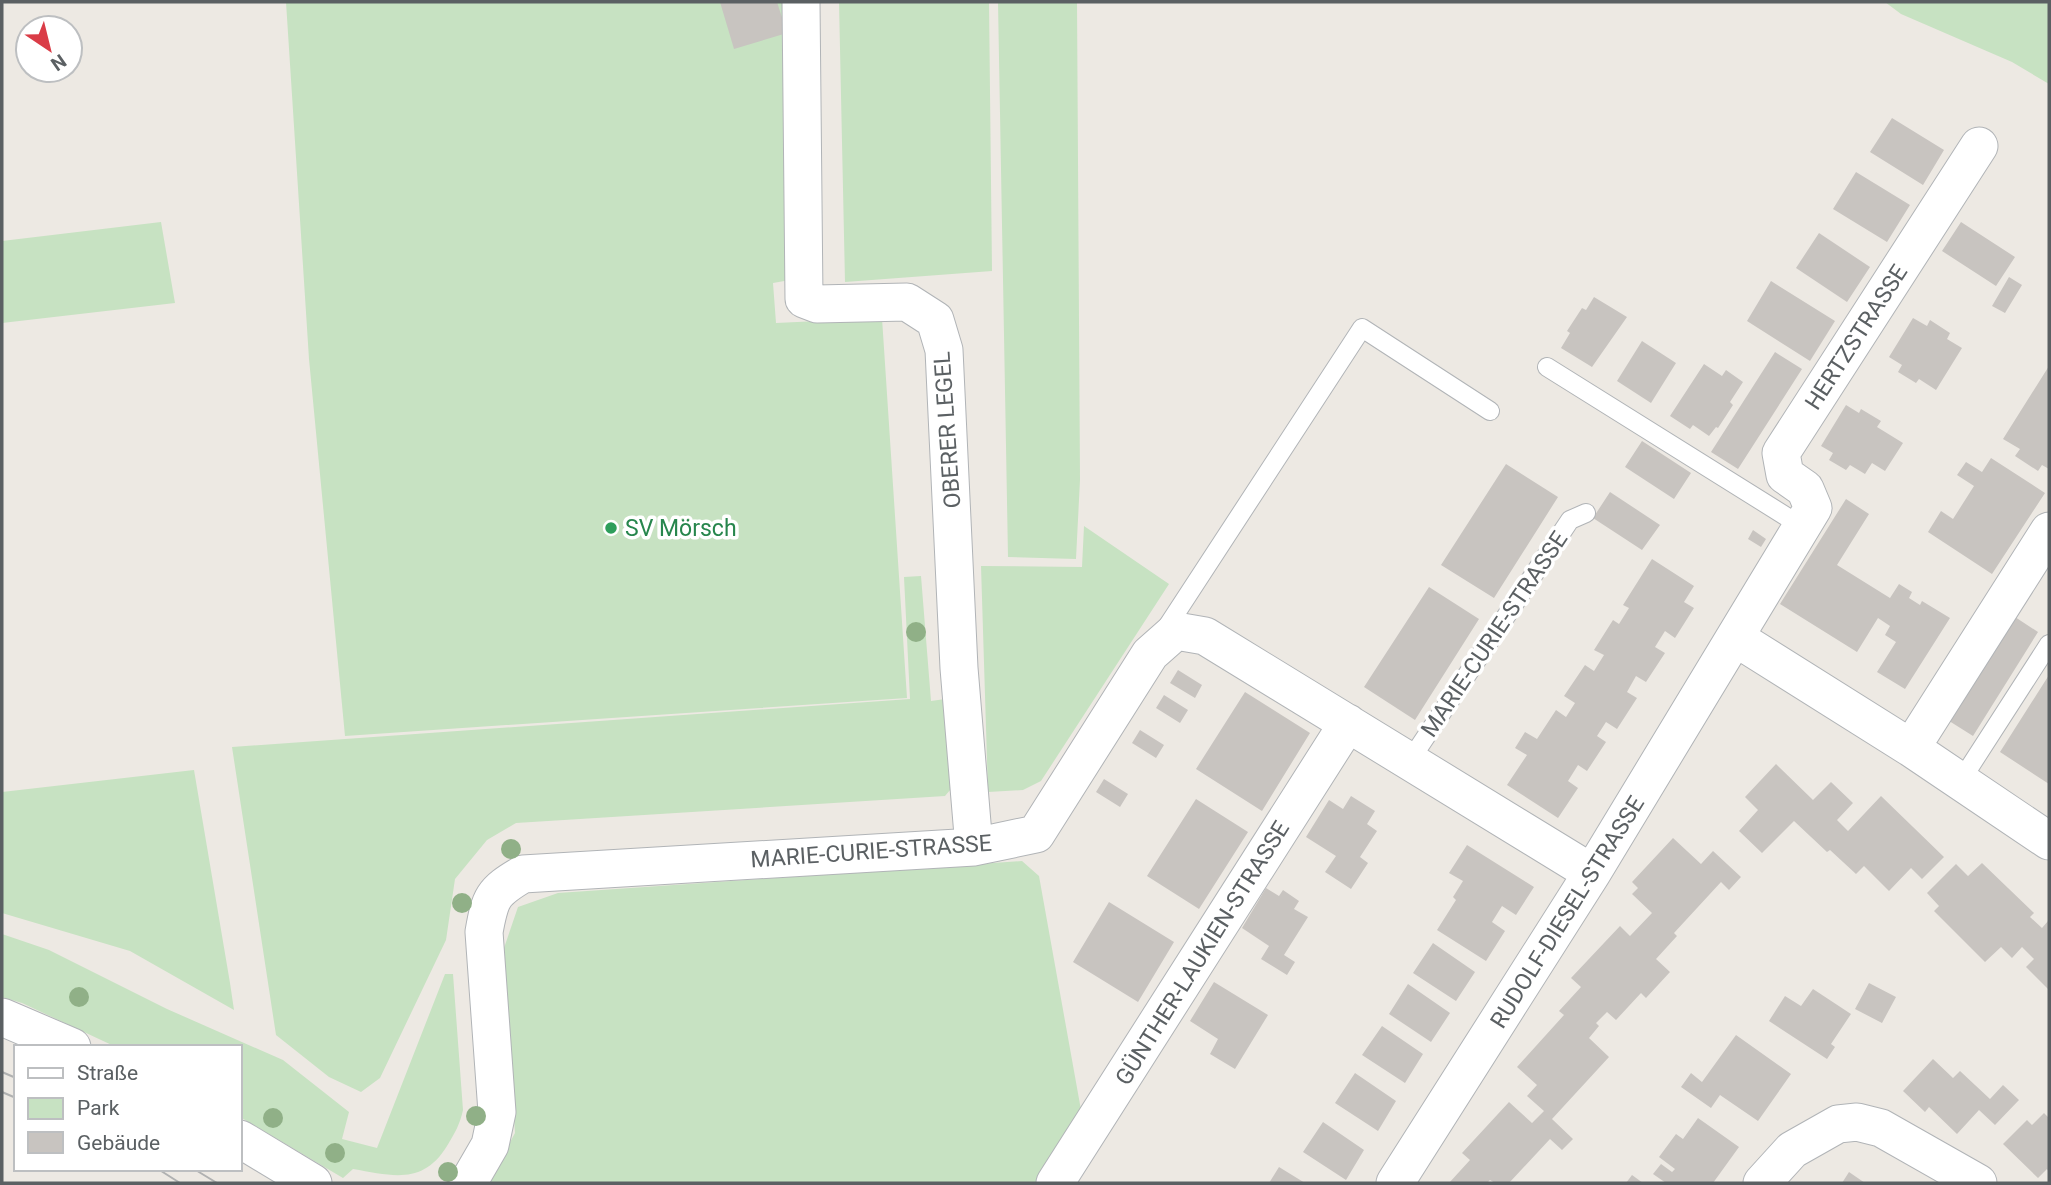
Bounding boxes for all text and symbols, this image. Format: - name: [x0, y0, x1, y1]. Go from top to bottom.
- north arrow: [14, 14, 84, 84]
- text: N: [46, 49, 71, 76]
- street label: HERTZSTRASSE: [1800, 260, 1913, 415]
- street label: OBERER LEGEL: [929, 351, 966, 509]
- place label: SV Mörsch: [625, 515, 737, 542]
- marker: SV Mörsch: [603, 520, 619, 536]
- street label: MARIE-CURIE-STRASSE: [1416, 526, 1573, 742]
- street label: RUDOLF-DIESEL-STRASSE: [1485, 791, 1650, 1033]
- street label: GÜNTHER-LAUKIEN-STRASSE: [1109, 816, 1295, 1090]
- street label: MARIE-CURIE-STRASSE: [749, 830, 993, 873]
- legend: [14, 1045, 242, 1171]
- text: Straße: [77, 1061, 138, 1085]
- text: Park: [77, 1096, 120, 1120]
- text: Gebäude: [77, 1131, 160, 1155]

